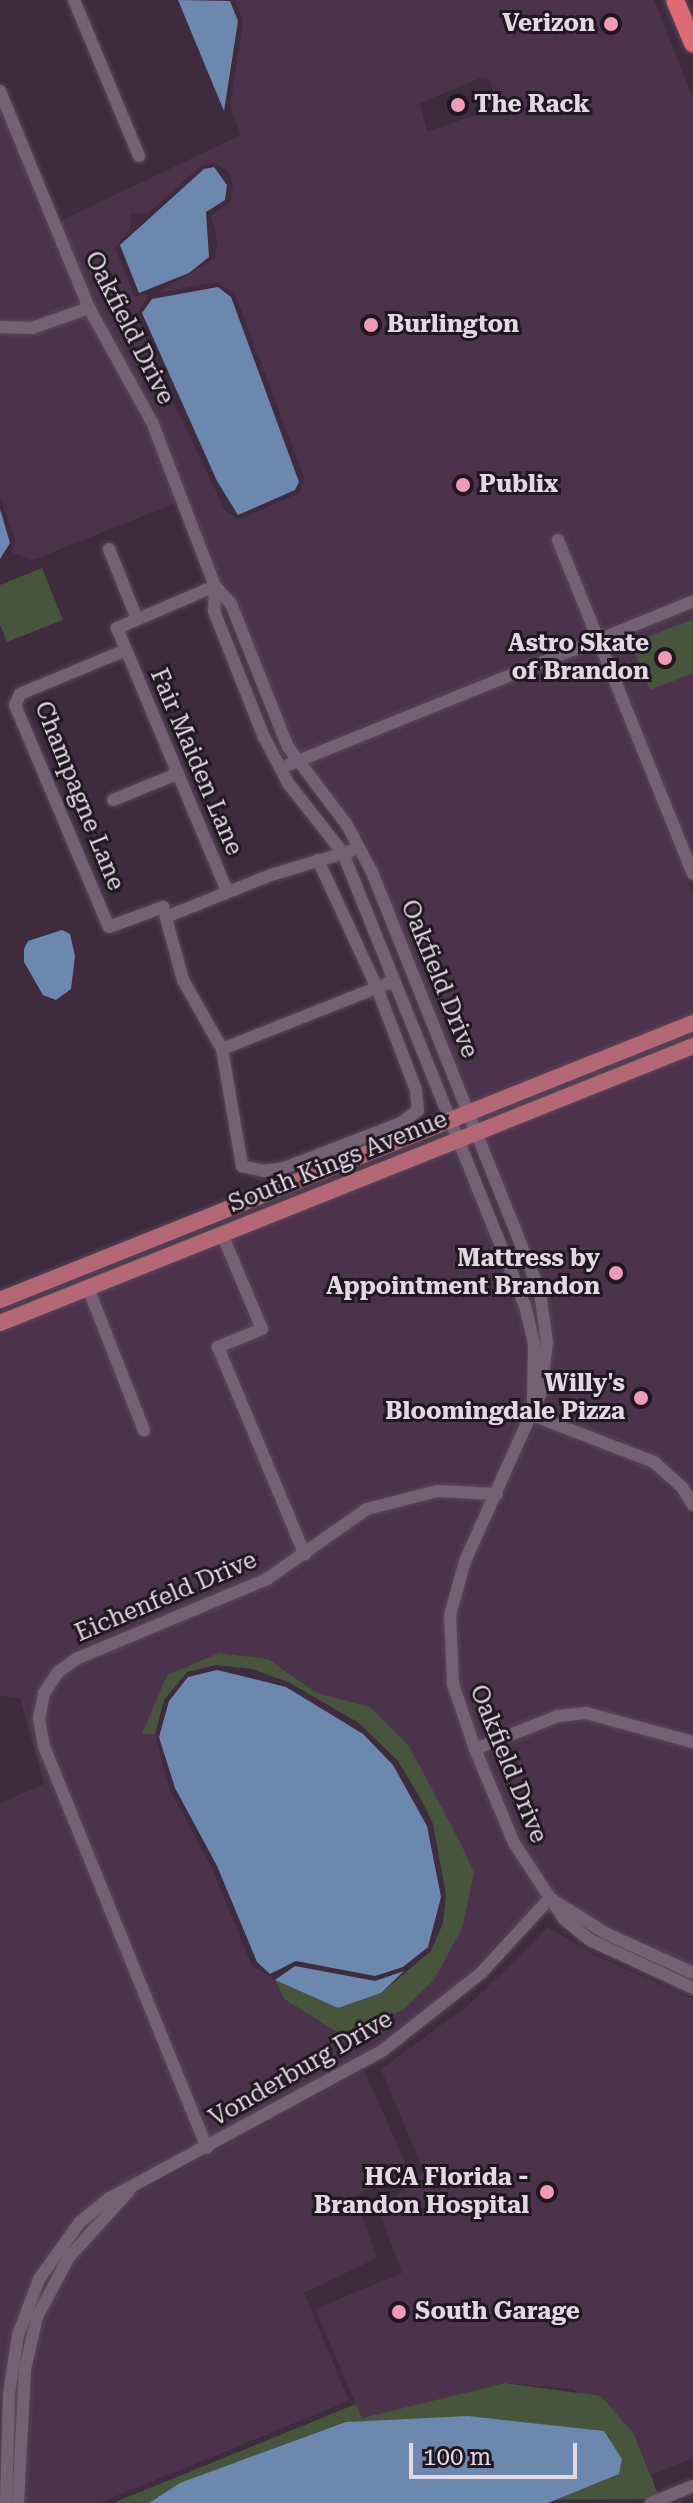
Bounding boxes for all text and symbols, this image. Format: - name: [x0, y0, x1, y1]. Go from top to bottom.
- place label: Verizon: [502, 10, 595, 38]
- marker: Verizon: [602, 15, 620, 33]
- place label: The Rack: [474, 91, 590, 119]
- marker: The Rack: [449, 96, 467, 114]
- street label: Oakfield Drive: [78, 247, 180, 409]
- place label: Burlington: [387, 311, 519, 339]
- marker: Burlington: [362, 316, 380, 334]
- place label: Publix: [479, 471, 558, 499]
- marker: Publix: [454, 476, 472, 494]
- place label: Astro Skate of Brandon: [508, 630, 649, 686]
- marker: Astro Skate of Brandon: [656, 649, 674, 667]
- street label: Fair Maiden Lane: [144, 664, 248, 860]
- street label: Champagne Lane: [28, 697, 130, 895]
- street label: Oakfield Drive: [394, 896, 484, 1062]
- street label: South Kings Avenue: [225, 1105, 451, 1219]
- place label: Mattress by Appointment Brandon: [326, 1245, 600, 1301]
- marker: Mattress by Appointment Brandon: [607, 1264, 625, 1282]
- place label: Willy's Bloomingdale Pizza: [385, 1370, 625, 1426]
- marker: Willy's Bloomingdale Pizza: [632, 1389, 650, 1407]
- street label: Eichenfeld Drive: [71, 1546, 261, 1648]
- street label: Oakfield Drive: [463, 1681, 553, 1847]
- street label: Vonderburg Drive: [204, 2005, 398, 2133]
- place label: HCA Florida - Brandon Hospital: [314, 2164, 529, 2220]
- marker: HCA Florida - Brandon Hospital: [536, 2181, 558, 2203]
- place label: South Garage: [415, 2298, 580, 2326]
- marker: South Garage: [390, 2303, 408, 2321]
- scale bar: [413, 2427, 581, 2477]
- text: 100 m: [423, 2443, 491, 2471]

